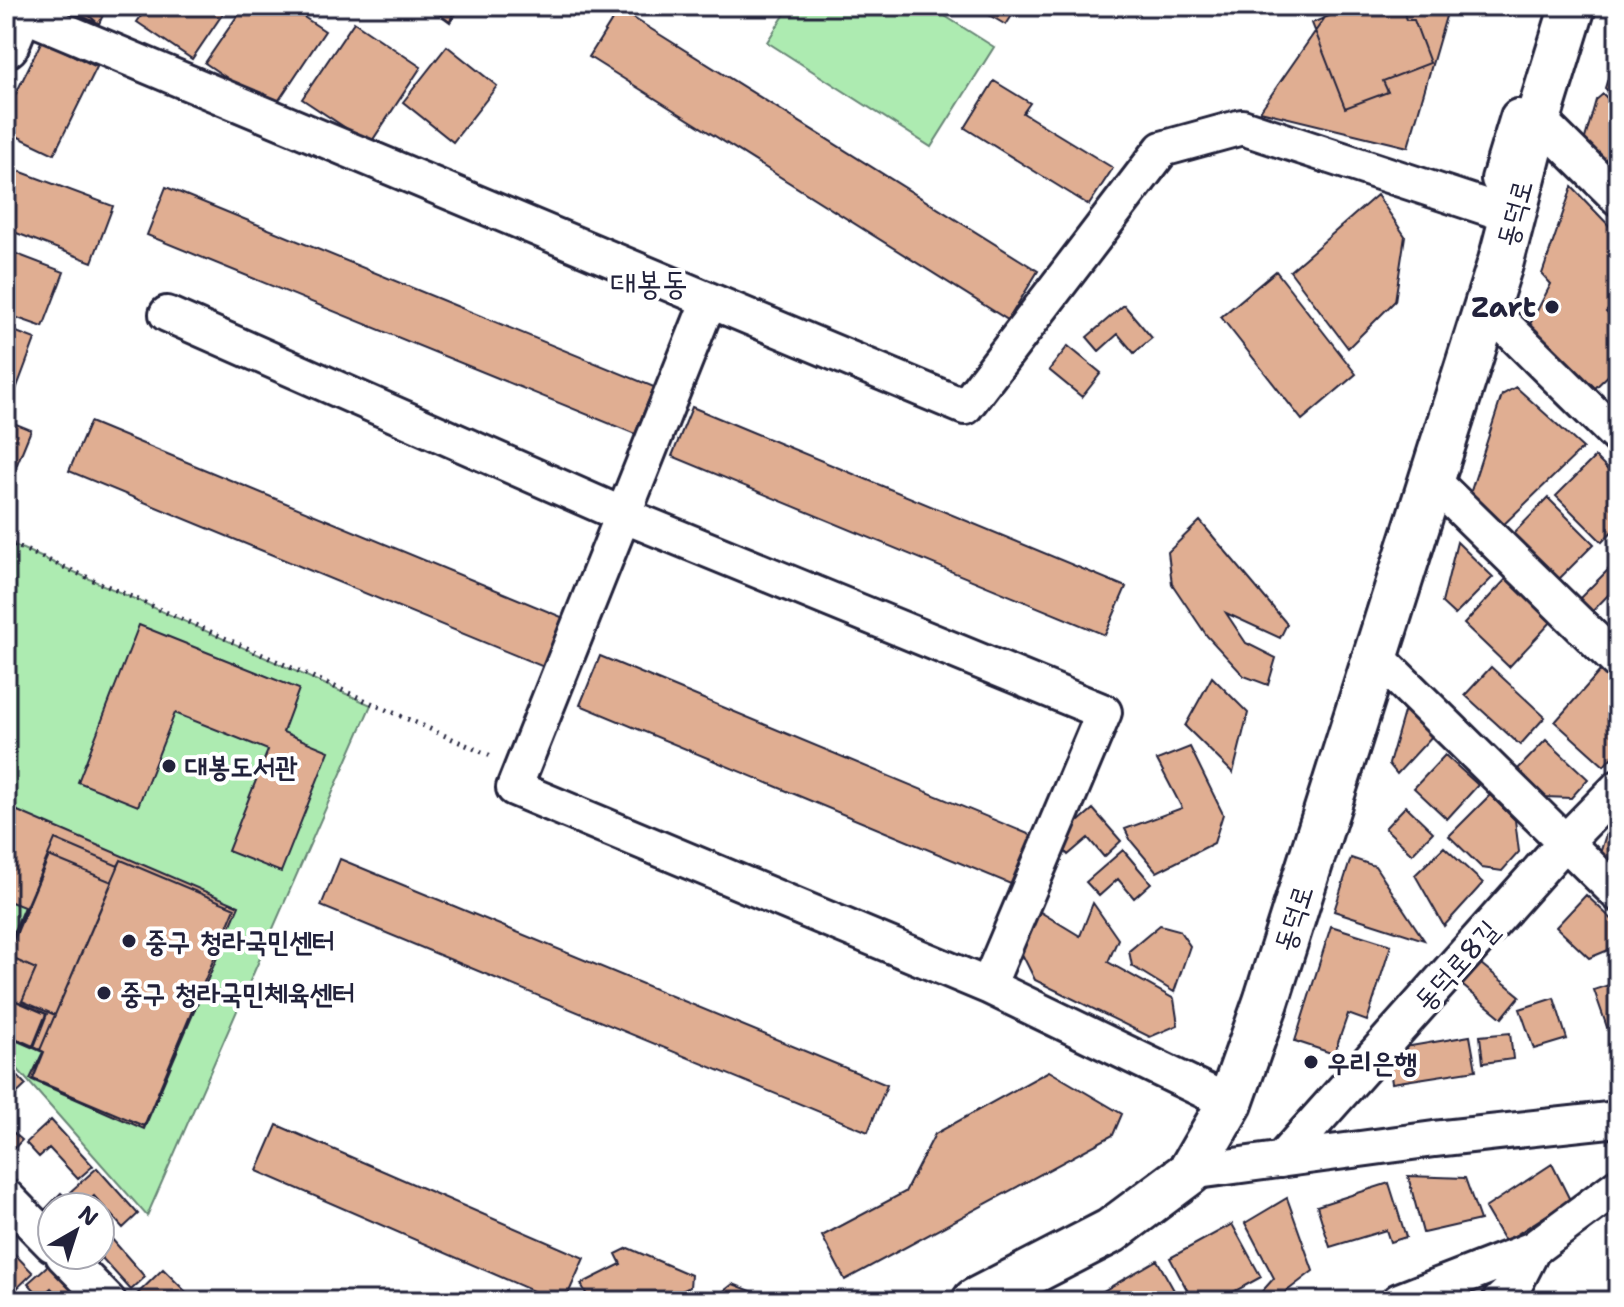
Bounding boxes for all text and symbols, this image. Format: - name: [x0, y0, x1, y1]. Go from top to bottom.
- street label: 동덕로: [1487, 175, 1541, 251]
- district label: 대봉동: [610, 261, 688, 304]
- place label: Zart: [1471, 288, 1536, 326]
- marker: Zart: [1543, 298, 1561, 316]
- place label: 대봉도서관: [185, 747, 298, 785]
- marker: 대봉도서관: [160, 757, 178, 775]
- street label: 동덕로: [1264, 880, 1322, 956]
- street label: 동덕로8길: [1405, 912, 1507, 1018]
- place label: 중구 청라국민센터: [145, 922, 335, 960]
- marker: 중구 청라국민센터: [120, 932, 138, 950]
- place label: 중구 청라국민체육센터: [120, 974, 355, 1012]
- marker: 중구 청라국민체육센터: [95, 984, 113, 1002]
- place label: 우리은행: [1327, 1043, 1417, 1081]
- marker: 우리은행: [1302, 1053, 1320, 1071]
- north arrow: [36, 1191, 116, 1271]
- text: N: [72, 1199, 104, 1233]

